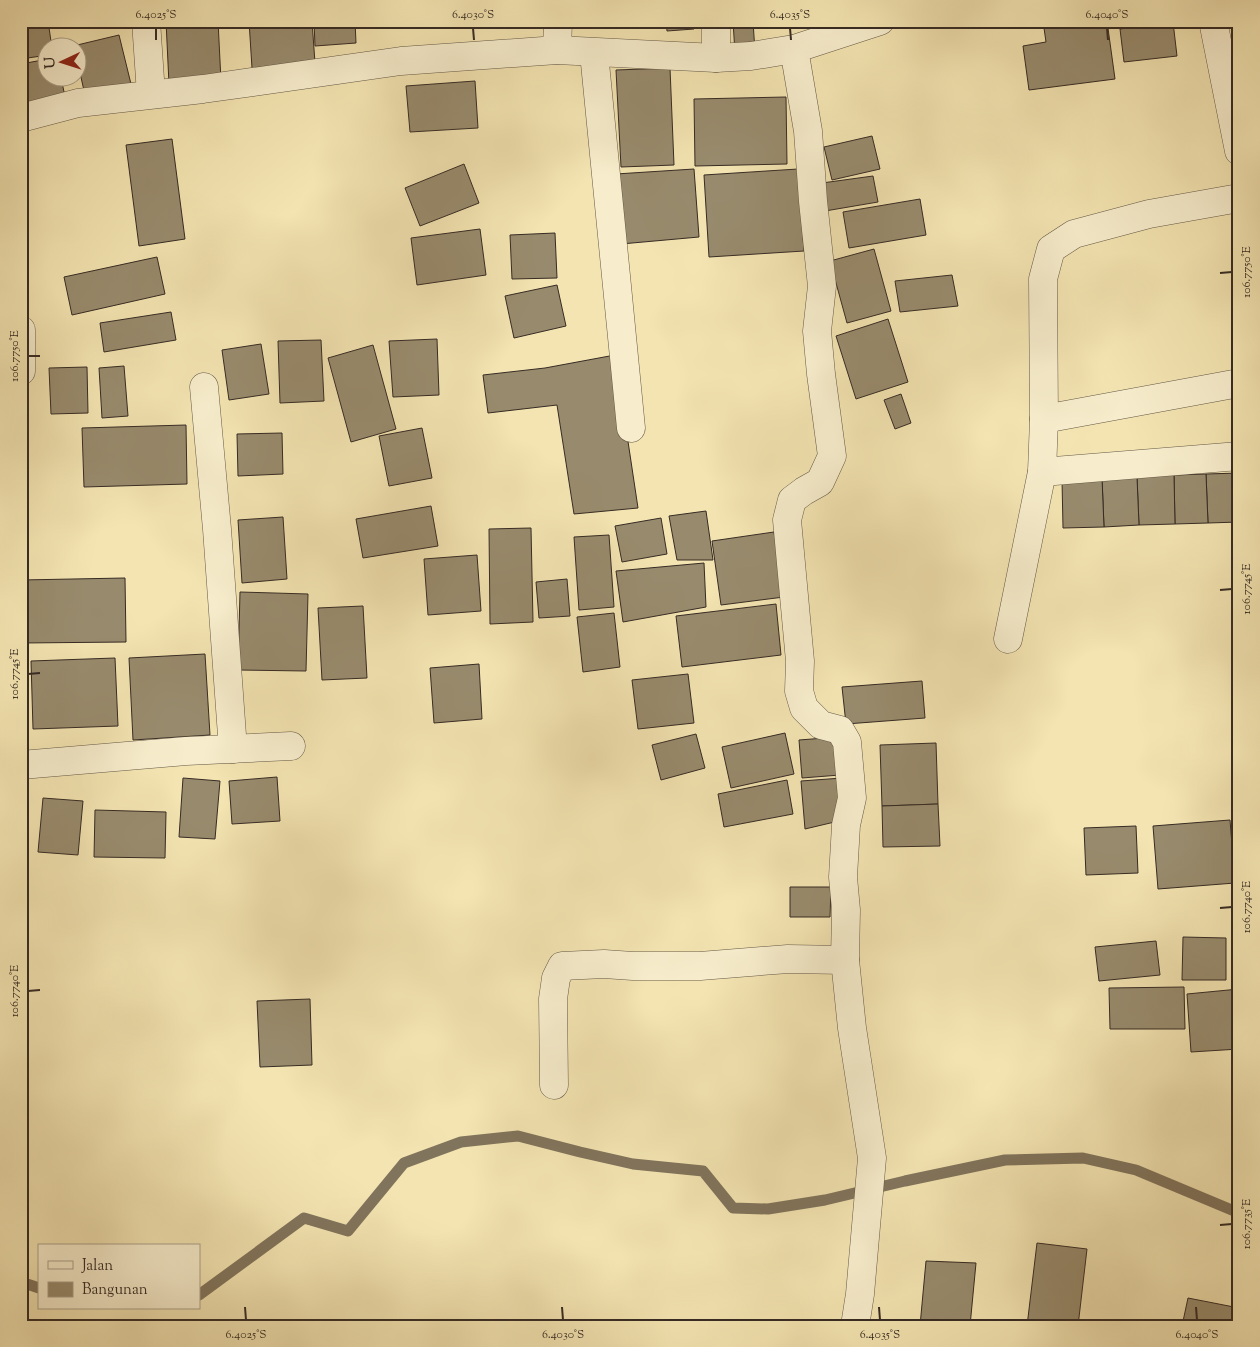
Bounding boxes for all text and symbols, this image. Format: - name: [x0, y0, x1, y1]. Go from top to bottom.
- text: 6.4025°S: [136, 6, 176, 24]
- text: 6.4030°S: [452, 6, 494, 24]
- text: 6.4035°S: [770, 6, 810, 24]
- text: 6.4040°S: [1086, 6, 1128, 24]
- north arrow: [38, 38, 88, 88]
- text: U: [41, 56, 61, 69]
- text: 106.7750°E: [1238, 245, 1256, 298]
- text: 106.7750°E: [6, 329, 24, 382]
- text: 106.7745°E: [1238, 563, 1256, 614]
- text: 106.7745°E: [6, 648, 24, 699]
- text: 106.7740°E: [1238, 880, 1256, 933]
- text: 106.7740°E: [6, 964, 24, 1017]
- text: 106.7735°E: [1238, 1198, 1256, 1249]
- legend: [38, 1244, 200, 1310]
- text: Jalan: [81, 1256, 113, 1277]
- text: Bangunan: [82, 1280, 148, 1301]
- text: 6.4025°S: [226, 1326, 266, 1344]
- text: 6.4030°S: [542, 1326, 584, 1344]
- text: 6.4035°S: [860, 1326, 900, 1344]
- text: 6.4040°S: [1176, 1326, 1218, 1344]

